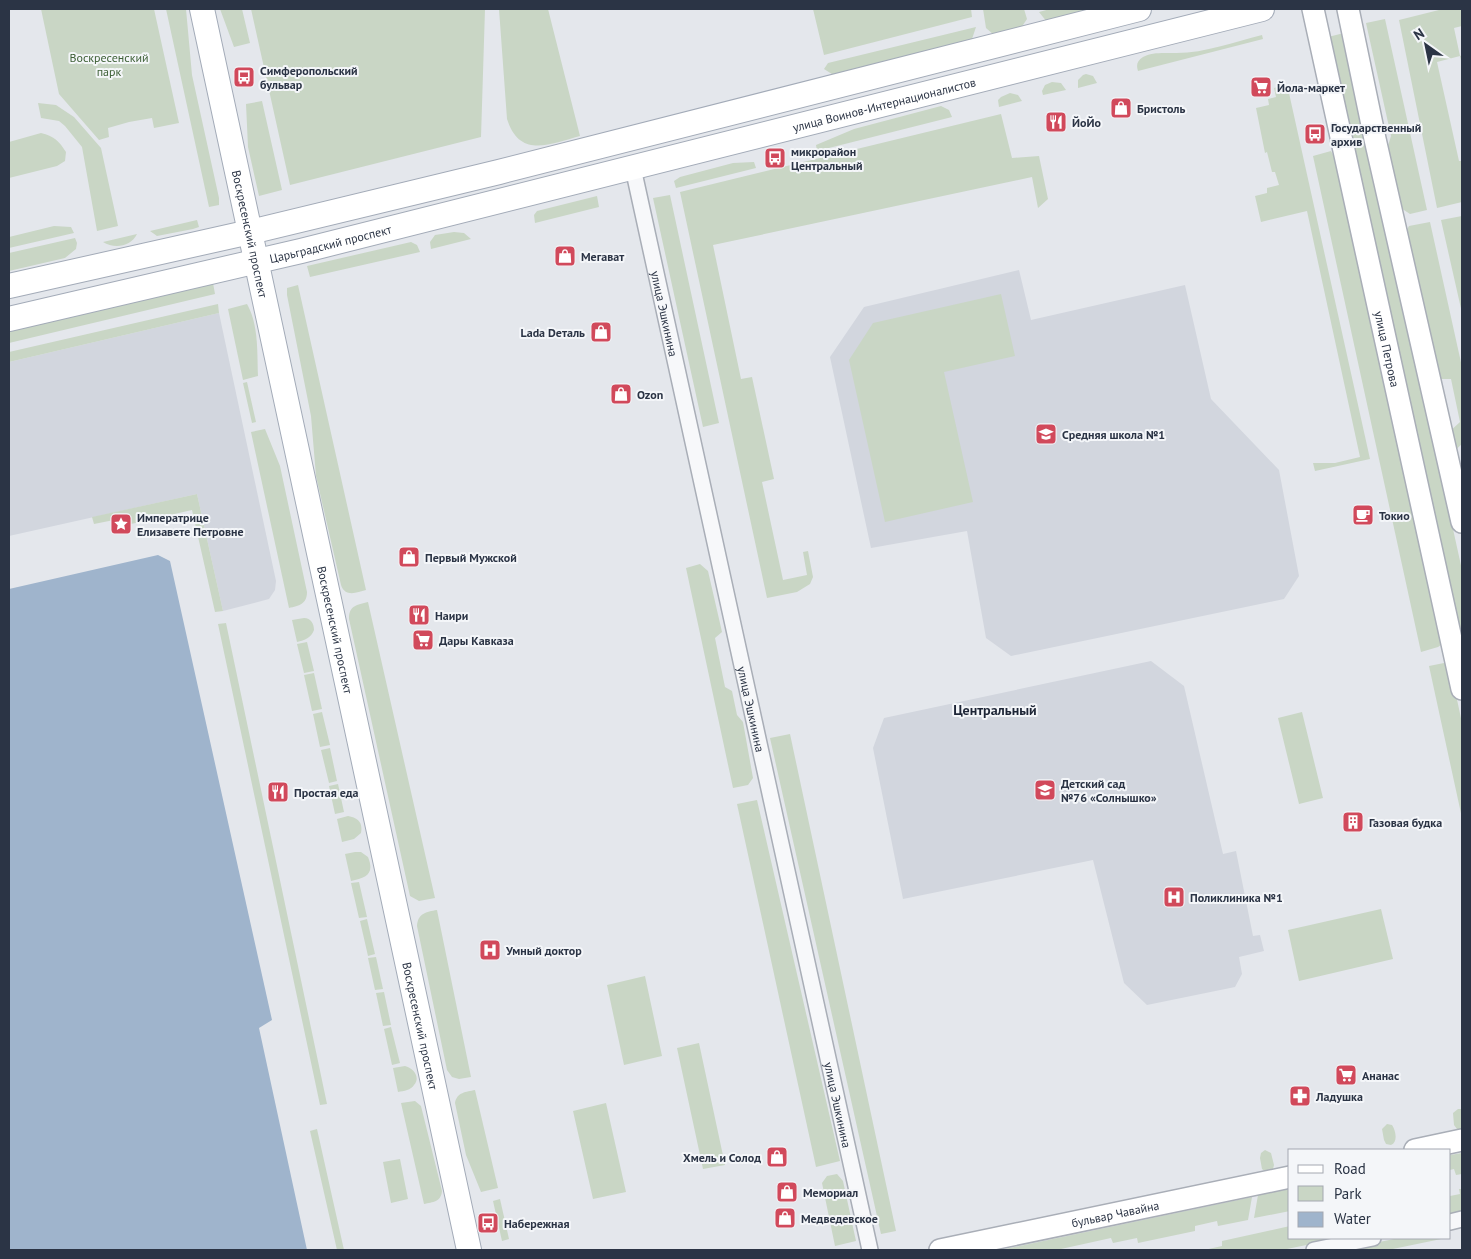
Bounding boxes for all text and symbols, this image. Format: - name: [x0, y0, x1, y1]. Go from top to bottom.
- north arrow: [1401, 20, 1451, 70]
- text: N: [1410, 24, 1428, 44]
- park label: Воскресенский парк: [69, 50, 149, 79]
- place label: Симферопольский бульвар: [260, 63, 358, 92]
- bus stop icon: Симферопольский бульвар: [232, 65, 256, 89]
- street label: улица Воинов-Интернационалистов: [791, 74, 977, 134]
- supermarket icon: Йола-маркет: [1249, 75, 1273, 99]
- place label: Йола-маркет: [1277, 80, 1345, 95]
- shop icon: Бристоль: [1109, 96, 1133, 120]
- place label: Бристоль: [1137, 101, 1186, 116]
- restaurant icon: ЙоЙо: [1044, 110, 1068, 134]
- place label: ЙоЙо: [1072, 115, 1101, 130]
- place label: Государственный архив: [1331, 120, 1421, 149]
- bus stop icon: Государственный архив: [1303, 122, 1327, 146]
- place label: микрорайон Центральный: [791, 144, 862, 173]
- bus stop icon: микрорайон Центральный: [763, 146, 787, 170]
- street label: Воскресенский проспект: [229, 169, 271, 299]
- street label: Царьградский проспект: [268, 221, 393, 266]
- shop icon: Мегават: [553, 244, 577, 268]
- place label: Мегават: [581, 249, 624, 264]
- street label: улица Эшкинина: [648, 269, 682, 358]
- street label: улица Петрова: [1372, 309, 1403, 388]
- shop icon: Lada Dеталь: [589, 320, 613, 344]
- place label: Lada Dеталь: [521, 325, 585, 340]
- shop icon: Ozon: [609, 382, 633, 406]
- place label: Ozon: [637, 387, 663, 402]
- school or university icon: Средняя школа №1: [1034, 422, 1058, 446]
- place label: Средняя школа №1: [1062, 427, 1165, 442]
- cafe icon: Токио: [1351, 503, 1375, 527]
- place label: Токио: [1379, 508, 1410, 523]
- place label: Императрице Елизавете Петровне: [137, 510, 244, 539]
- place icon: Императрице Елизавете Петровне: [109, 512, 133, 536]
- shop icon: Первый Мужской: [397, 545, 421, 569]
- place label: Первый Мужской: [425, 550, 517, 565]
- street label: Воскресенский проспект: [315, 565, 357, 695]
- restaurant icon: Наири: [407, 603, 431, 627]
- place label: Наири: [435, 608, 468, 623]
- supermarket icon: Дары Кавказа: [411, 628, 435, 652]
- place label: Дары Кавказа: [439, 633, 514, 648]
- street label: улица Эшкинина: [735, 665, 768, 753]
- district label: Центральный: [953, 701, 1037, 719]
- place label: Детский сад №76 «Солнышко»: [1061, 776, 1157, 805]
- school or university icon: Детский сад №76 «Солнышко»: [1033, 778, 1057, 802]
- restaurant icon: Простая еда: [266, 780, 290, 804]
- place label: Простая еда: [294, 785, 359, 800]
- building icon: Газовая будка: [1341, 810, 1365, 834]
- place label: Газовая будка: [1369, 815, 1442, 830]
- hospital icon: Поликлиника №1: [1162, 885, 1186, 909]
- place label: Поликлиника №1: [1190, 890, 1283, 905]
- hospital icon: Умный доктор: [478, 938, 502, 962]
- place label: Умный доктор: [505, 943, 582, 958]
- street label: Воскресенский проспект: [400, 961, 442, 1091]
- street label: улица Эшкинина: [822, 1061, 855, 1149]
- supermarket icon: Ананас: [1334, 1063, 1358, 1087]
- place label: Ананас: [1362, 1068, 1399, 1083]
- pharmacy icon: Ладушка: [1288, 1084, 1312, 1108]
- place label: Ладушка: [1315, 1089, 1363, 1104]
- shop icon: Хмель и Солод: [765, 1145, 789, 1169]
- legend: [1288, 1149, 1451, 1239]
- place label: Хмель и Солод: [683, 1150, 761, 1165]
- text: Road: [1334, 1159, 1366, 1178]
- shop icon: Мемориал: [775, 1180, 799, 1204]
- text: Park: [1334, 1184, 1362, 1203]
- place label: Мемориал: [803, 1185, 858, 1200]
- street label: бульвар Чавайна: [1070, 1197, 1160, 1230]
- shop icon: Медведевское: [773, 1206, 797, 1230]
- text: Water: [1334, 1209, 1371, 1228]
- bus stop icon: Набережная: [476, 1211, 500, 1235]
- place label: Медведевское: [801, 1211, 878, 1226]
- place label: Набережная: [504, 1216, 570, 1231]

